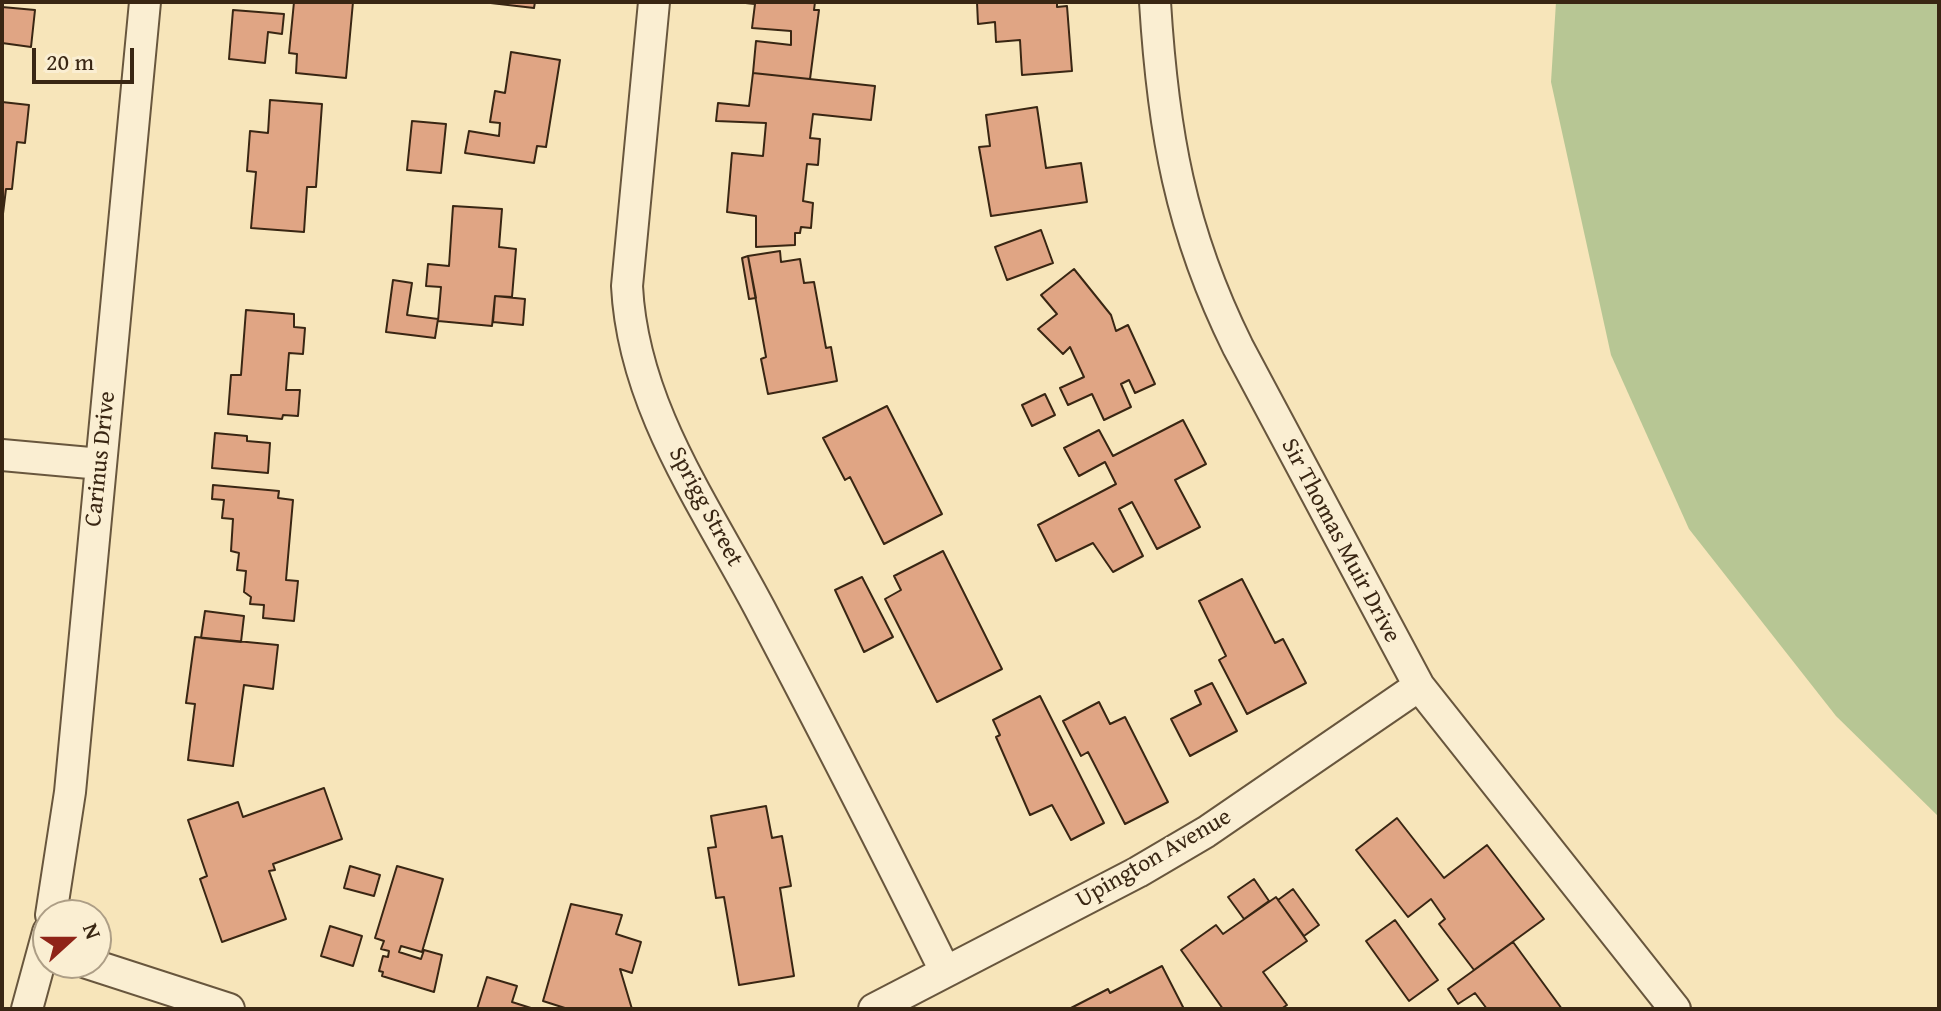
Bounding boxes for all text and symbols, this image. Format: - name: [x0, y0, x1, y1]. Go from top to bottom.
- scale bar: [36, 32, 138, 82]
- text: 20 m: [46, 44, 94, 79]
- street label: Carinus Drive: [80, 390, 122, 528]
- street label: Sir Thomas Muir Drive: [1274, 434, 1406, 648]
- street label: Sprigg Street: [661, 442, 749, 572]
- street label: Upington Avenue: [1071, 803, 1237, 915]
- north arrow: [32, 899, 112, 979]
- text: N: [75, 919, 110, 944]

